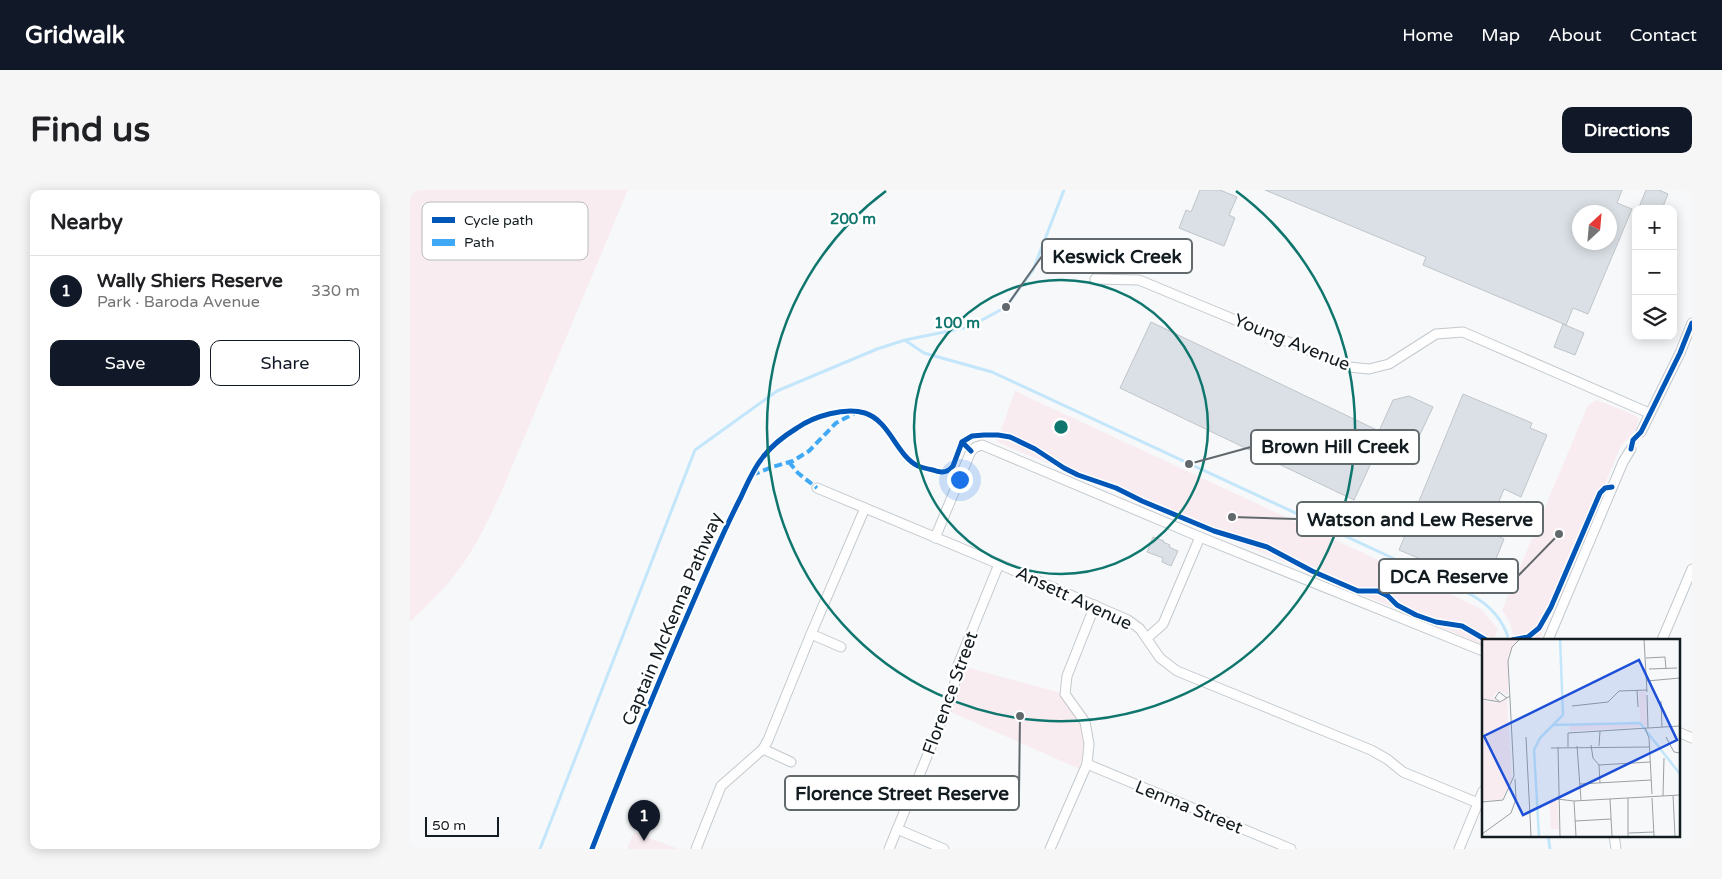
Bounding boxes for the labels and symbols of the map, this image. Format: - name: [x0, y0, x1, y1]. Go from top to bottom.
- legend: [422, 202, 588, 260]
- north arrow: [1572, 205, 1617, 250]
- text: 200 m: [830, 210, 876, 228]
- text: Cycle path: [464, 212, 533, 229]
- text: Path: [464, 234, 495, 251]
- callout: Keswick Creek: [1042, 239, 1192, 273]
- text: Keswick Creek: [1052, 246, 1182, 268]
- street label: Young Avenue: [1231, 309, 1353, 375]
- text: 100 m: [934, 314, 980, 332]
- centre of rings: [1052, 418, 1070, 436]
- callout: Brown Hill Creek: [1251, 430, 1419, 464]
- text: Brown Hill Creek: [1261, 436, 1410, 458]
- your location: [947, 467, 973, 493]
- callout: Watson and Lew Reserve: [1297, 502, 1543, 536]
- street label: Captain McKenna Pathway: [617, 509, 727, 729]
- text: Watson and Lew Reserve: [1307, 509, 1533, 531]
- callout: DCA Reserve: [1379, 559, 1518, 593]
- street label: Ansett Avenue: [1012, 561, 1136, 635]
- text: DCA Reserve: [1390, 566, 1509, 588]
- street label: Florence Street: [917, 628, 983, 758]
- inset map: [1482, 639, 1680, 836]
- street label: Lenma Street: [1132, 775, 1246, 839]
- callout: Florence Street Reserve: [785, 776, 1019, 810]
- text: Florence Street Reserve: [795, 783, 1009, 805]
- pin: 1: [628, 800, 660, 841]
- scale bar: [425, 814, 499, 837]

